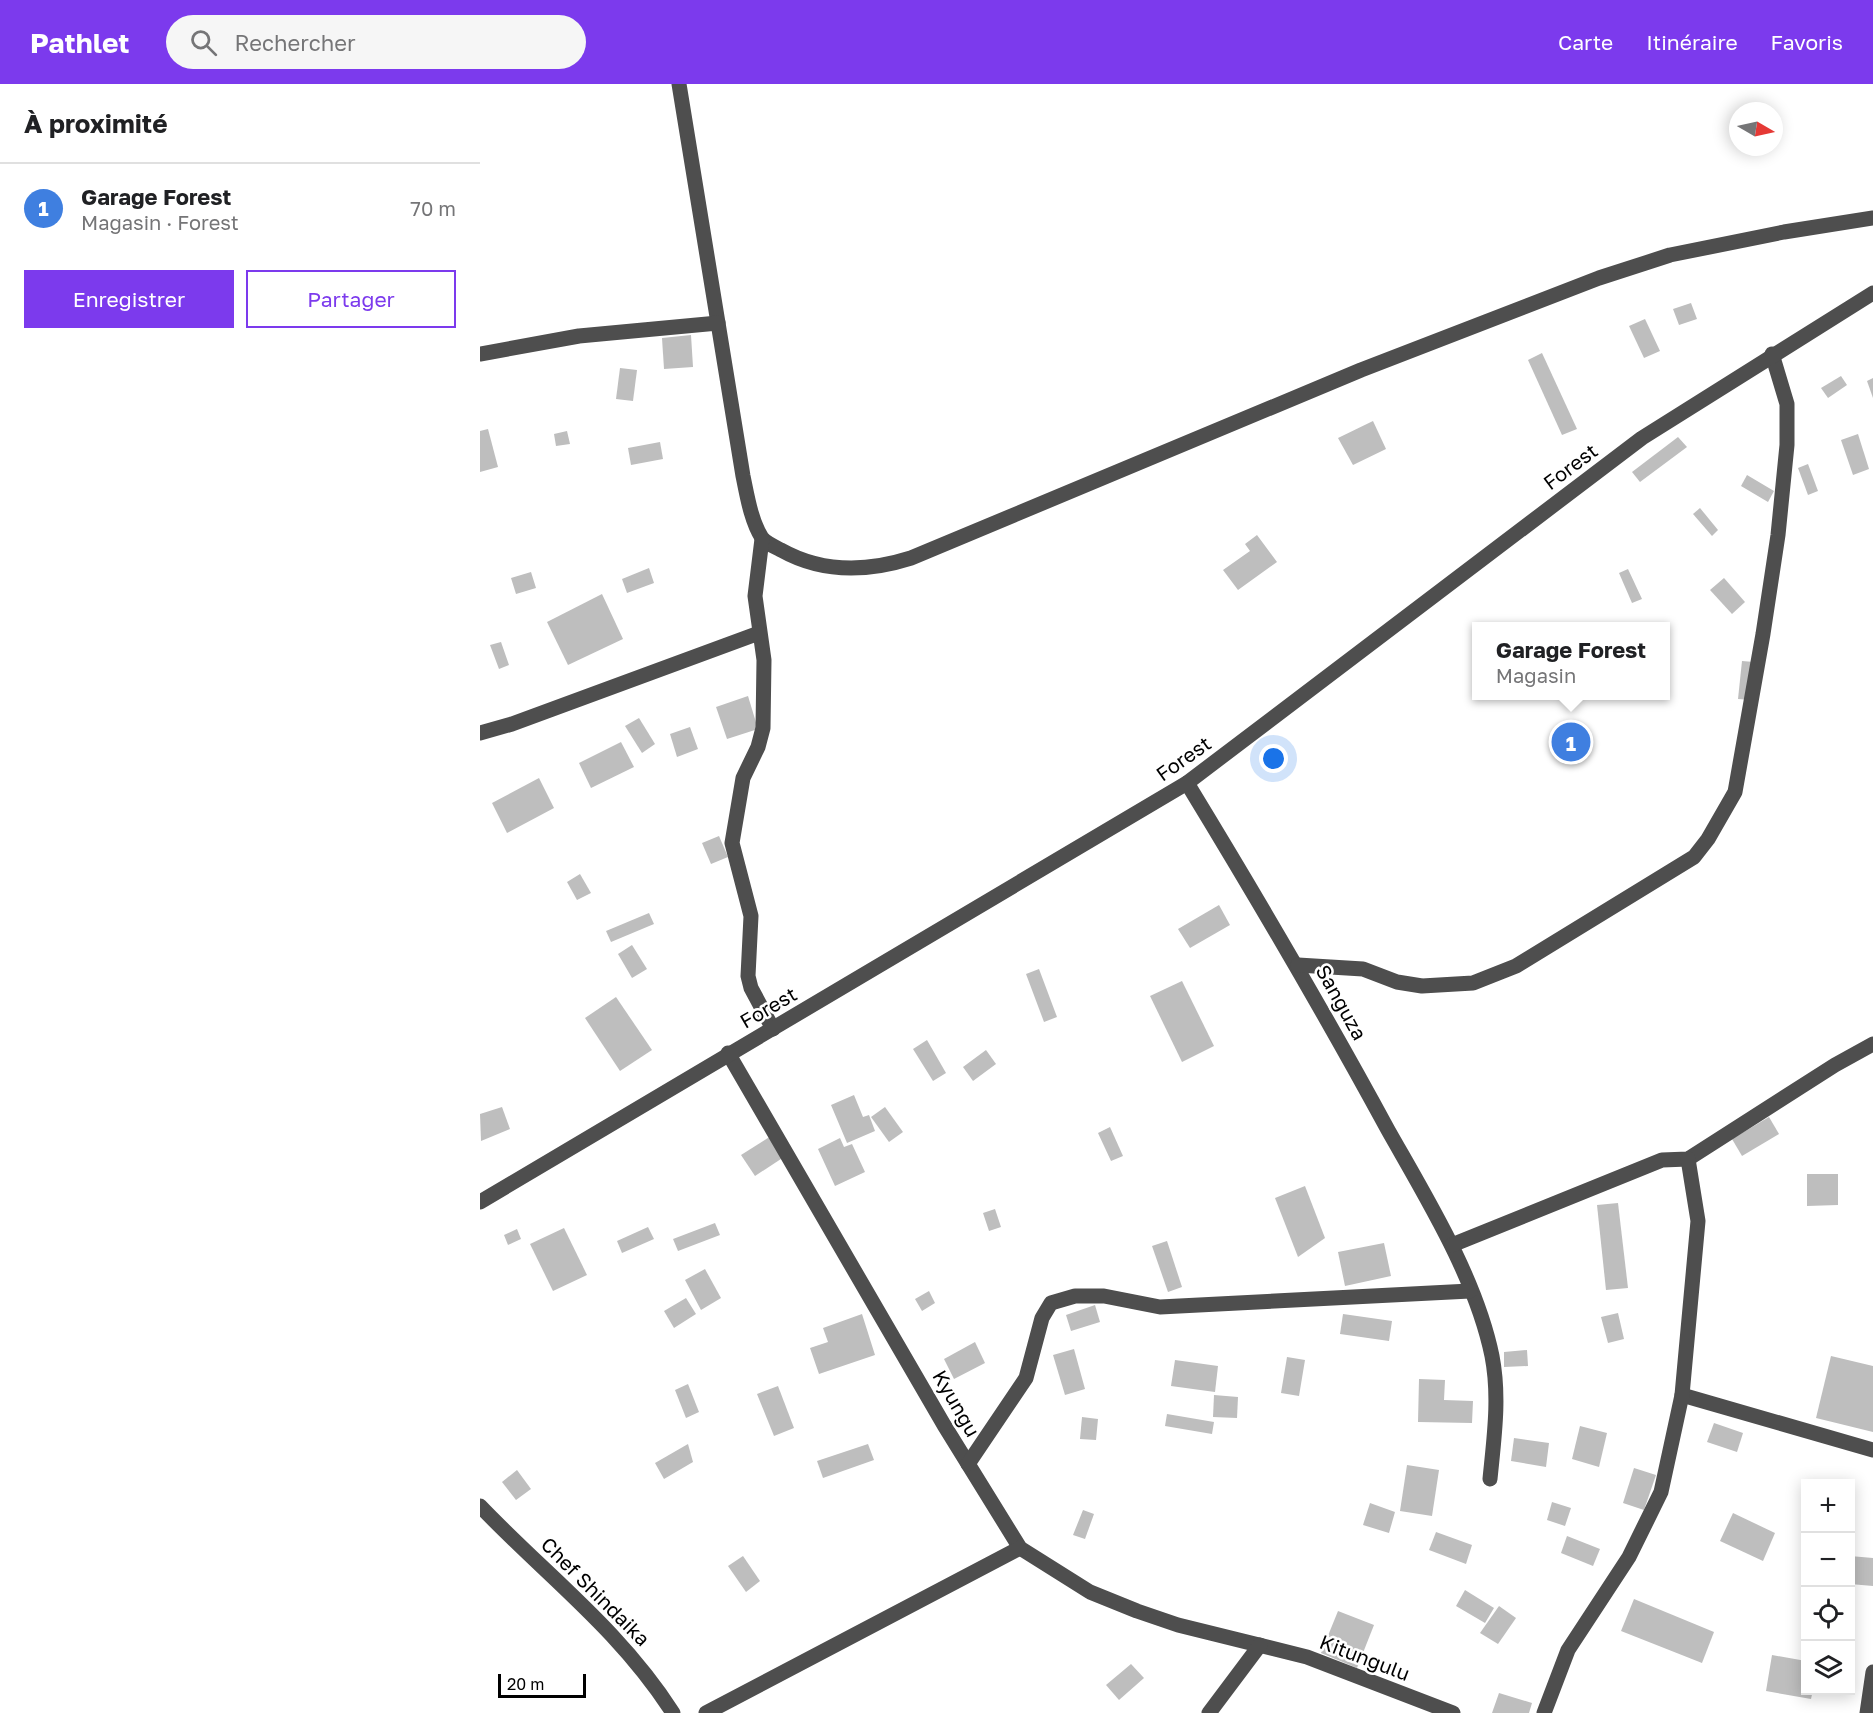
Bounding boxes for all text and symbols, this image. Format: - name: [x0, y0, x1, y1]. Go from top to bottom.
- search box: [166, 15, 586, 69]
- text: Pathlet: [30, 26, 130, 59]
- icon: search: [187, 26, 220, 59]
- text: Rechercher: [235, 29, 356, 56]
- text: Carte: [1558, 29, 1613, 55]
- text: Itinéraire: [1646, 29, 1738, 55]
- text: Favoris: [1771, 29, 1843, 55]
- north arrow: [1729, 102, 1783, 156]
- text: À proximité: [24, 108, 168, 139]
- text: Garage Forest: [81, 183, 231, 210]
- text: 1: [38, 196, 49, 220]
- text: 70 m: [410, 196, 456, 220]
- text: Magasin · Forest: [81, 210, 239, 234]
- button: Enregistrer: [24, 270, 234, 328]
- button: Partager: [246, 270, 456, 328]
- street label: Forest: [1538, 438, 1602, 494]
- popup: [1472, 622, 1670, 700]
- text: Garage Forest: [1496, 636, 1646, 663]
- text: Magasin: [1496, 663, 1576, 687]
- pin: 1: [1552, 720, 1590, 764]
- street label: Forest: [1151, 731, 1215, 785]
- your location: [1259, 744, 1288, 773]
- street label: Sanguza: [1312, 960, 1372, 1044]
- street label: Forest: [735, 981, 801, 1033]
- street label: Kyungu: [928, 1365, 986, 1441]
- map controls: [1801, 1479, 1855, 1695]
- button: +: [1801, 1479, 1855, 1533]
- street label: Chef Shindaika: [537, 1532, 655, 1650]
- button: −: [1801, 1533, 1855, 1587]
- button: locate: [1801, 1587, 1855, 1641]
- street label: Kitungulu: [1317, 1629, 1413, 1685]
- button: layers: [1801, 1641, 1855, 1695]
- scale bar: [498, 1671, 586, 1698]
- text: 20 m: [507, 1674, 544, 1694]

